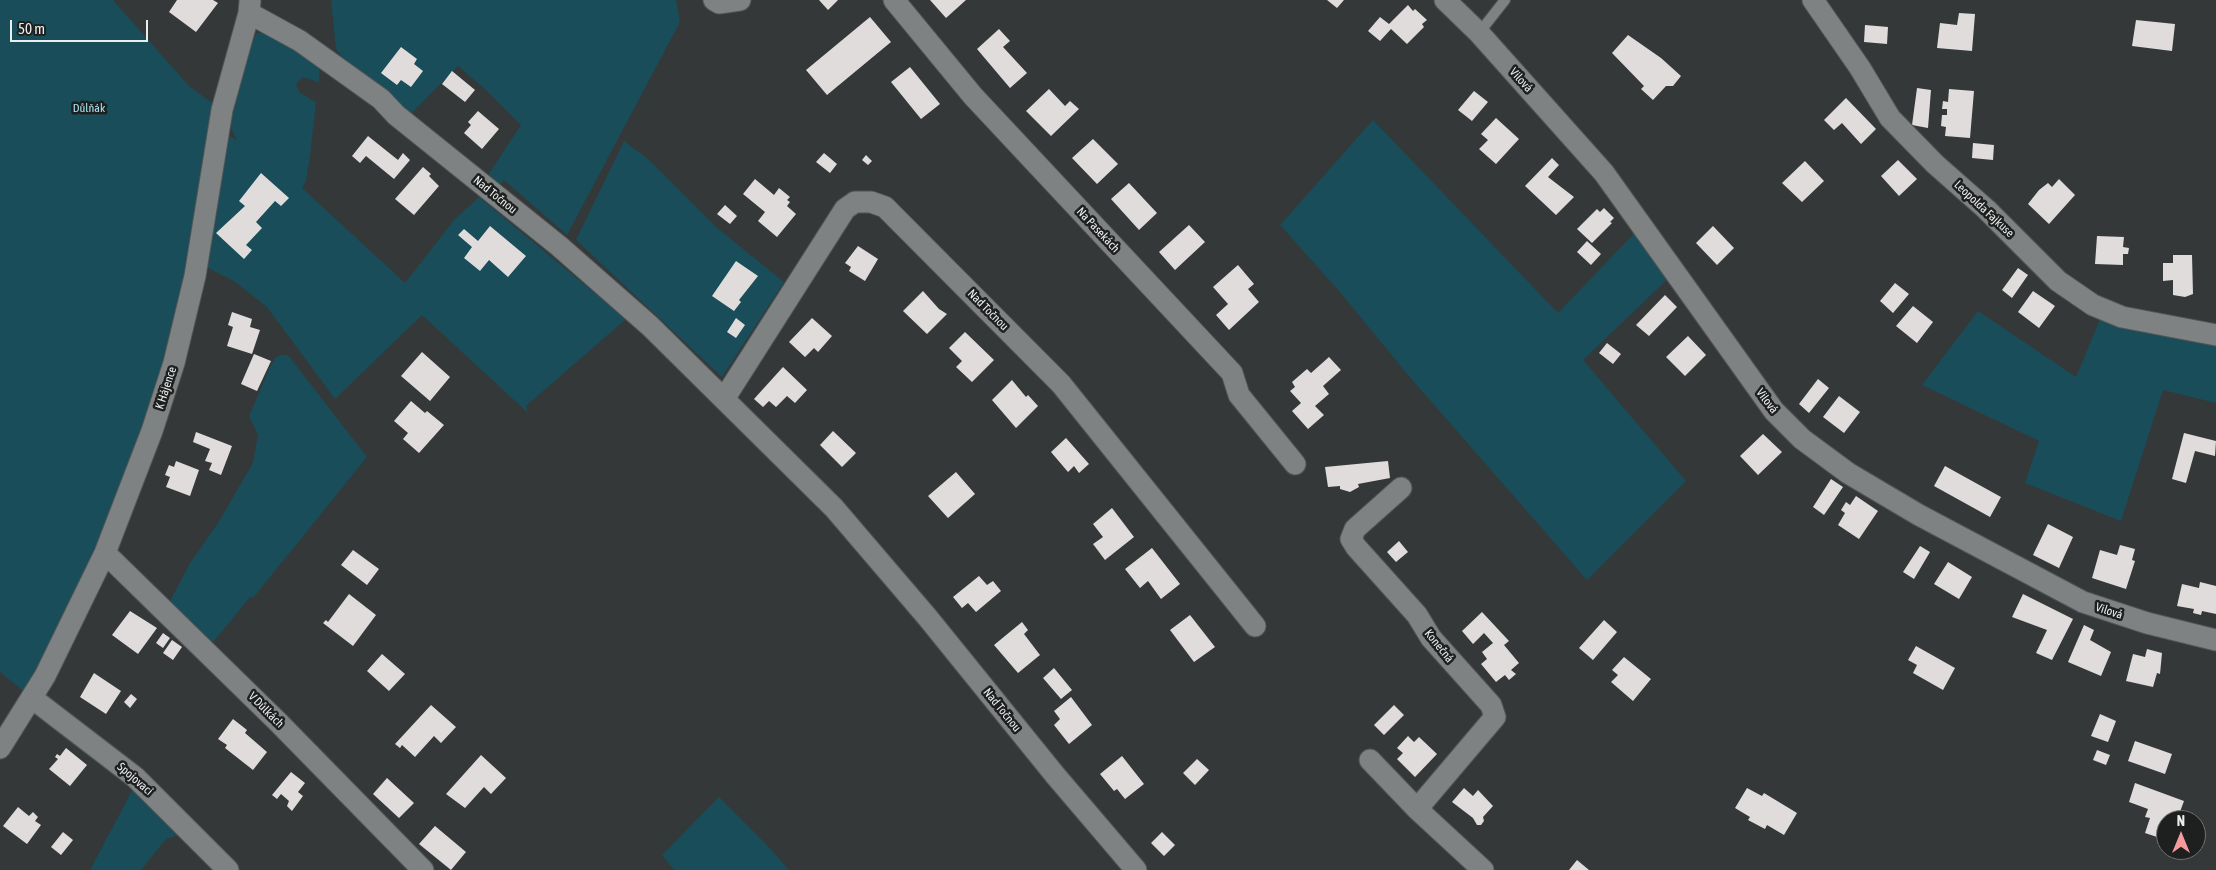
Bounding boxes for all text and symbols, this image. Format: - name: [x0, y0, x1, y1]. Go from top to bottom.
- scale bar: [12, 10, 150, 42]
- text: 50 m: [18, 20, 45, 37]
- street label: Vilová: [1506, 65, 1536, 95]
- park label: Důlňák: [73, 101, 105, 115]
- street label: Nad Točnou: [470, 173, 520, 217]
- street label: Leopolda Fajkuse: [1951, 178, 2017, 240]
- street label: Na Pasekách: [1074, 204, 1122, 256]
- street label: Nad Točnou: [965, 287, 1011, 333]
- street label: K Hájence: [152, 365, 180, 411]
- street label: Vilová: [1753, 386, 1781, 416]
- street label: Vilová: [2094, 600, 2124, 622]
- street label: Konečná: [1421, 627, 1457, 665]
- street label: Nad Točnou: [980, 685, 1024, 735]
- street label: V Důlkách: [245, 689, 287, 731]
- street label: Spojovací: [114, 760, 156, 798]
- north arrow: [2156, 810, 2206, 860]
- text: N: [2177, 813, 2185, 829]

